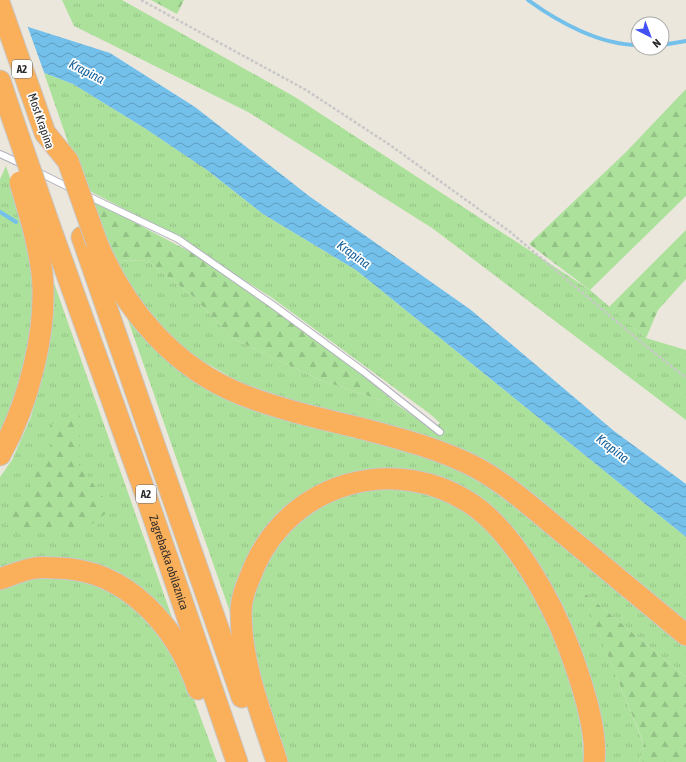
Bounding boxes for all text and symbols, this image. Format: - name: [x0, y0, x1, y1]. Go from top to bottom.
- north arrow: [630, 16, 670, 56]
- text: N: [650, 37, 663, 50]
- water label: Krapina: [67, 56, 107, 87]
- road number: A2: [12, 60, 32, 78]
- street label: Most Krapina: [25, 91, 57, 151]
- water label: Krapina: [334, 237, 373, 271]
- water label: Krapina: [593, 431, 632, 466]
- road number: A2: [136, 485, 156, 503]
- street label: Zagrebačka obilaznica: [146, 513, 192, 612]

